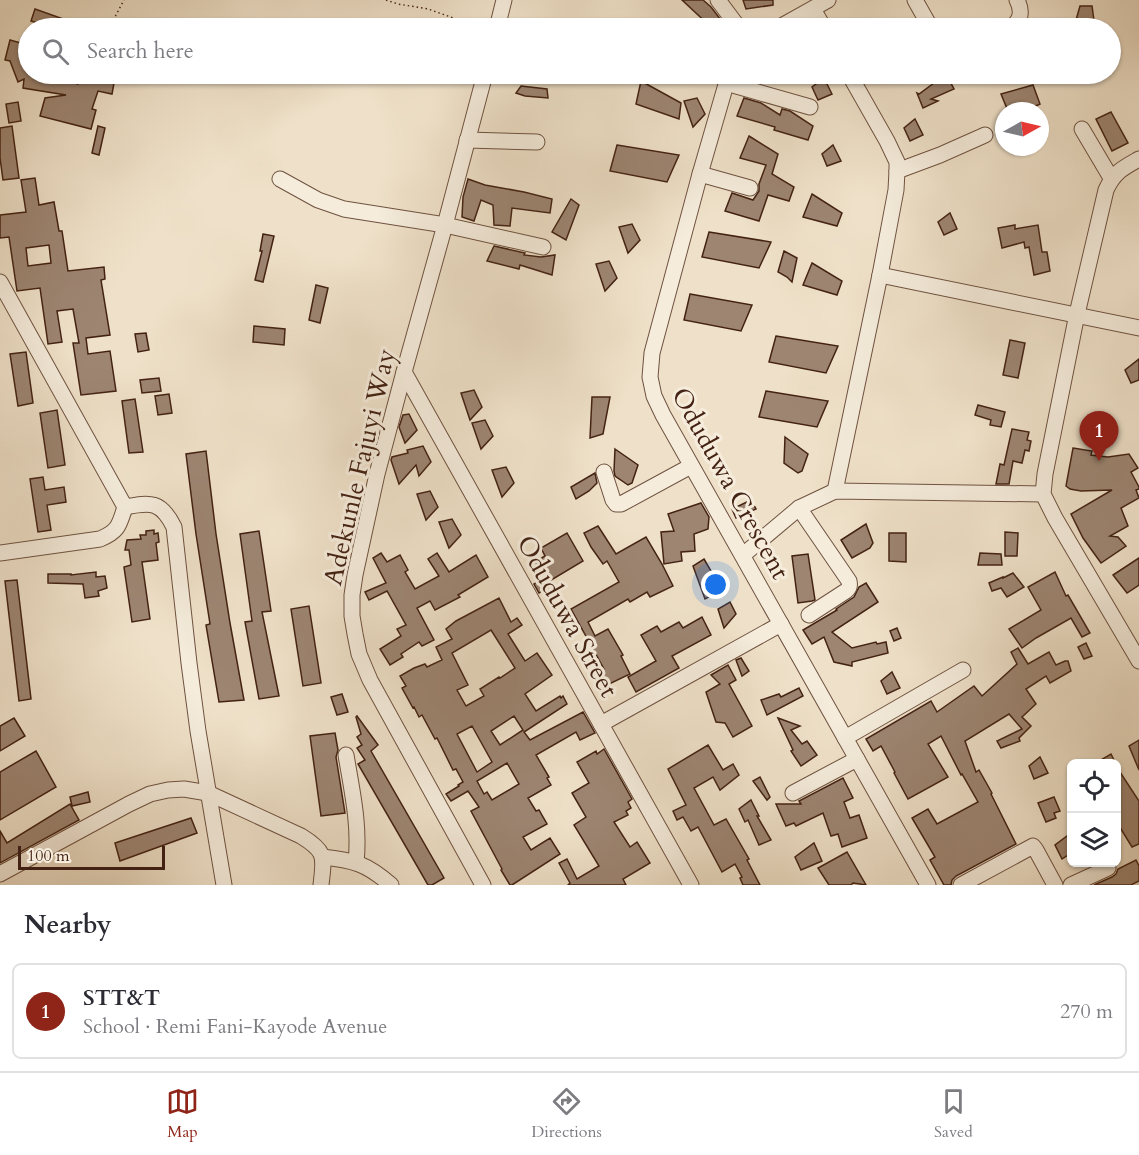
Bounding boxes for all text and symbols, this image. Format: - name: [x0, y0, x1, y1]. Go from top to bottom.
- search box: [18, 18, 1121, 84]
- icon: search: [39, 35, 72, 68]
- text: Search here: [87, 36, 194, 66]
- north arrow: [995, 102, 1049, 156]
- street label: Adekunle Fajuyi Way: [315, 345, 404, 589]
- street label: Oduduwa Crescent: [663, 381, 798, 585]
- pin: 1: [1080, 412, 1118, 461]
- street label: Oduduwa Street: [509, 529, 627, 704]
- your location: [701, 570, 730, 599]
- map controls: [1067, 759, 1121, 867]
- button: locate: [1067, 759, 1121, 813]
- button: layers: [1067, 813, 1121, 867]
- scale bar: [18, 843, 165, 870]
- text: 100 m: [27, 845, 69, 867]
- text: Nearby: [24, 907, 112, 942]
- text: STT&T: [83, 983, 160, 1013]
- text: 1: [40, 998, 51, 1025]
- text: 270 m: [1060, 998, 1113, 1025]
- text: School · Remi Fani-Kayode Avenue: [83, 1013, 387, 1040]
- tab: Map: [166, 1085, 199, 1143]
- tab: Directions: [531, 1085, 602, 1143]
- tab: Saved: [934, 1085, 973, 1143]

